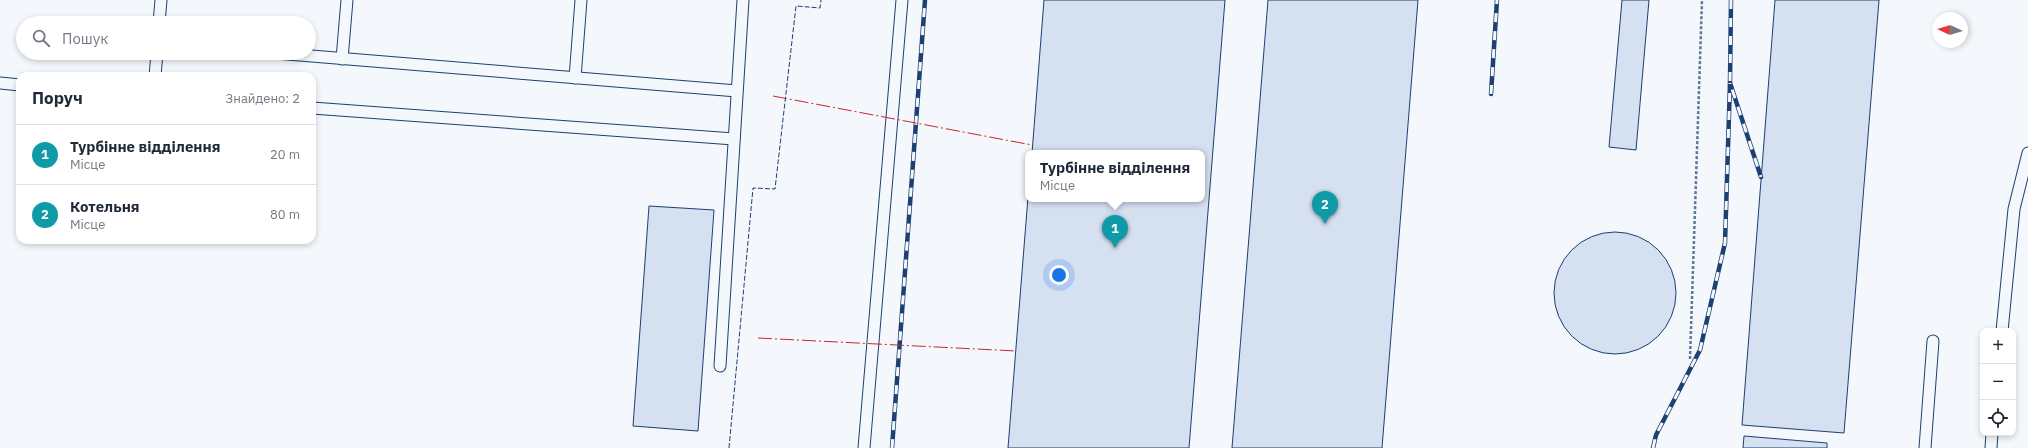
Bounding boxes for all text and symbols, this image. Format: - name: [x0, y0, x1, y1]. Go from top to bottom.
- north arrow: [1932, 12, 1968, 48]
- search box: [16, 16, 316, 60]
- icon: search: [30, 27, 52, 49]
- text: Пошук: [62, 29, 109, 48]
- text: Поруч: [32, 87, 83, 109]
- text: Знайдено: 2: [226, 90, 300, 107]
- text: Турбінне відділення: [70, 137, 220, 156]
- text: 1: [41, 146, 49, 163]
- text: 20 m: [270, 146, 300, 163]
- popup: [1025, 150, 1205, 202]
- text: Місце: [70, 156, 105, 173]
- text: Турбінне відділення: [1040, 158, 1190, 177]
- text: Місце: [1040, 177, 1075, 194]
- pin: 2: [1312, 191, 1338, 224]
- text: Котельня: [70, 197, 140, 216]
- text: 2: [41, 206, 49, 223]
- text: 80 m: [270, 206, 300, 223]
- pin: 1: [1102, 215, 1128, 248]
- text: Місце: [70, 216, 105, 233]
- your location: [1049, 265, 1069, 285]
- map controls: [1980, 328, 2016, 436]
- button: +: [1980, 328, 2016, 364]
- button: −: [1980, 364, 2016, 400]
- button: locate: [1980, 400, 2016, 436]

